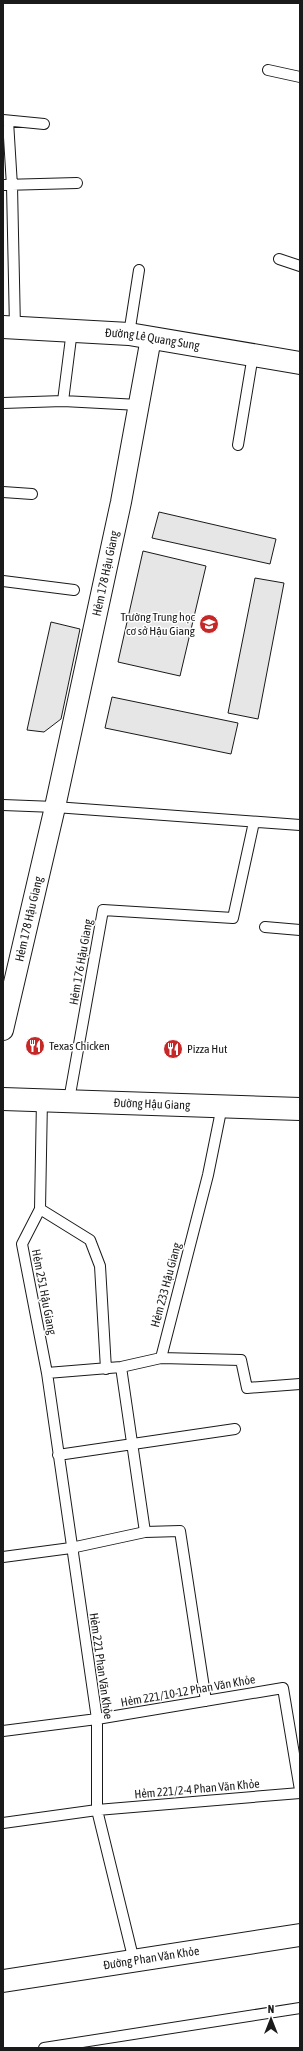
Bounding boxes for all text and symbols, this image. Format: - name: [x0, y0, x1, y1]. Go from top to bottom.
- street label: Đường Lê Quang Sung: [105, 326, 202, 353]
- street label: Hẻm 178 Hậu Giang: [90, 529, 122, 617]
- place label: Trường Trung học cơ sở Hậu Giang: [120, 610, 196, 638]
- school or university icon: Trường Trung học cơ sở Hậu Giang: [198, 613, 220, 635]
- street label: Hẻm 178 Hậu Giang: [12, 874, 46, 963]
- street label: Hẻm 176 Hậu Giang: [67, 917, 96, 1006]
- restaurant icon: Texas Chicken: [24, 1035, 46, 1057]
- restaurant icon: Pizza Hut: [162, 1038, 184, 1060]
- place label: Texas Chicken: [49, 1039, 110, 1053]
- place label: Pizza Hut: [187, 1042, 228, 1056]
- street label: Đường Hậu Giang: [113, 1096, 191, 1112]
- street label: Hẻm 233 Hậu Giang: [148, 1240, 184, 1329]
- street label: Hẻm 251 Hậu Giang: [29, 1248, 59, 1337]
- street label: Hẻm 221 Phan Văn Khỏe: [87, 1612, 115, 1720]
- street label: Hẻm 221/10-12 Phan Văn Khỏe: [120, 1672, 256, 1710]
- street label: Hẻm 221/2-4 Phan Văn Khỏe: [134, 1777, 260, 1801]
- street label: Đường Phan Văn Khỏe: [102, 1944, 200, 1972]
- north arrow: [251, 1999, 291, 2039]
- text: N: [268, 2003, 274, 2015]

